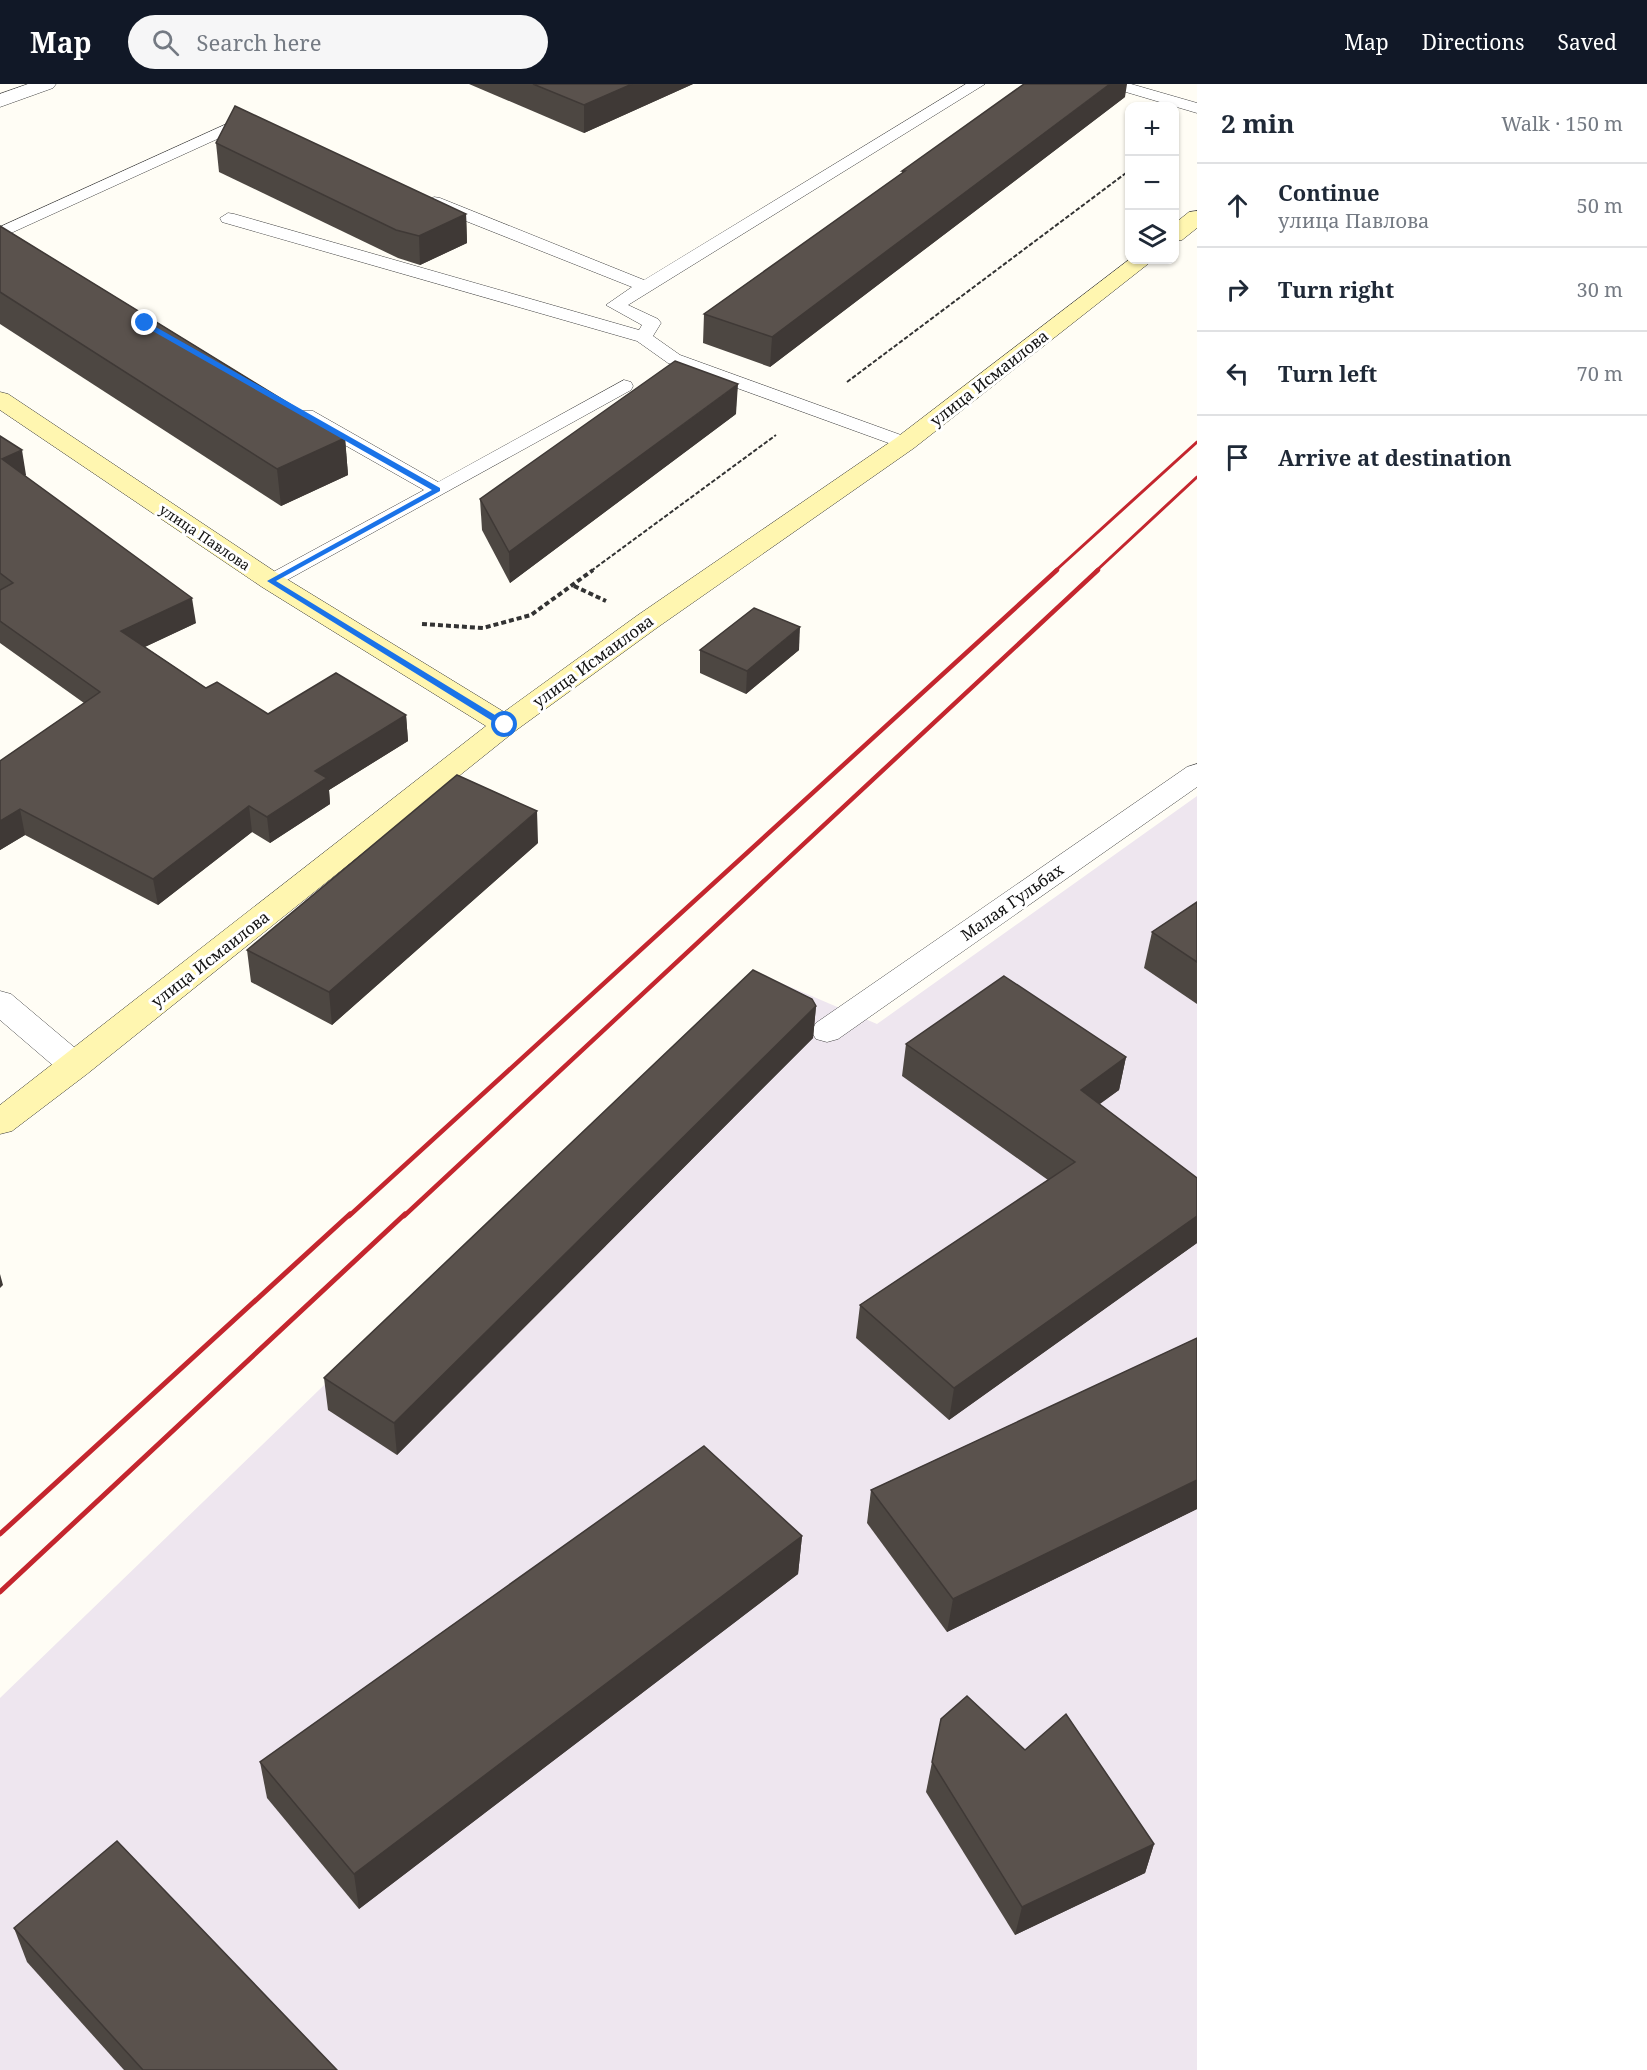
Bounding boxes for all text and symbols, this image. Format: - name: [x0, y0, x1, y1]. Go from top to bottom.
- search box: [128, 15, 548, 69]
- text: Map: [30, 23, 92, 61]
- icon: search: [149, 26, 182, 59]
- text: Search here: [197, 27, 321, 57]
- text: Map: [1344, 28, 1389, 56]
- text: Directions: [1422, 28, 1524, 56]
- text: Saved: [1557, 28, 1617, 56]
- map controls: [1125, 102, 1179, 264]
- button: +: [1125, 102, 1179, 156]
- text: 2 min: [1221, 105, 1295, 141]
- text: Walk · 150 m: [1501, 110, 1623, 137]
- button: −: [1125, 156, 1179, 210]
- text: Continue: [1278, 177, 1380, 207]
- icon: ahead: [1221, 189, 1254, 222]
- text: 50 m: [1577, 192, 1623, 219]
- text: улица Павлова: [1278, 207, 1429, 234]
- button: layers: [1125, 210, 1179, 264]
- icon: right: [1221, 273, 1254, 306]
- text: Turn right: [1278, 274, 1394, 304]
- text: 30 m: [1577, 276, 1623, 303]
- route end: [131, 309, 157, 335]
- street label: улица Исмаилова: [925, 325, 1053, 431]
- icon: left: [1221, 357, 1254, 390]
- text: Turn left: [1278, 358, 1377, 388]
- text: 70 m: [1577, 360, 1623, 387]
- icon: arrive: [1221, 441, 1254, 474]
- text: Arrive at destination: [1278, 442, 1512, 472]
- street label: улица Павлова: [156, 499, 254, 575]
- street label: улица Исмаилова: [528, 610, 658, 712]
- route start: [491, 711, 517, 737]
- street label: Малая Гульбах: [956, 858, 1068, 946]
- street label: улица Исмаилова: [146, 906, 274, 1012]

